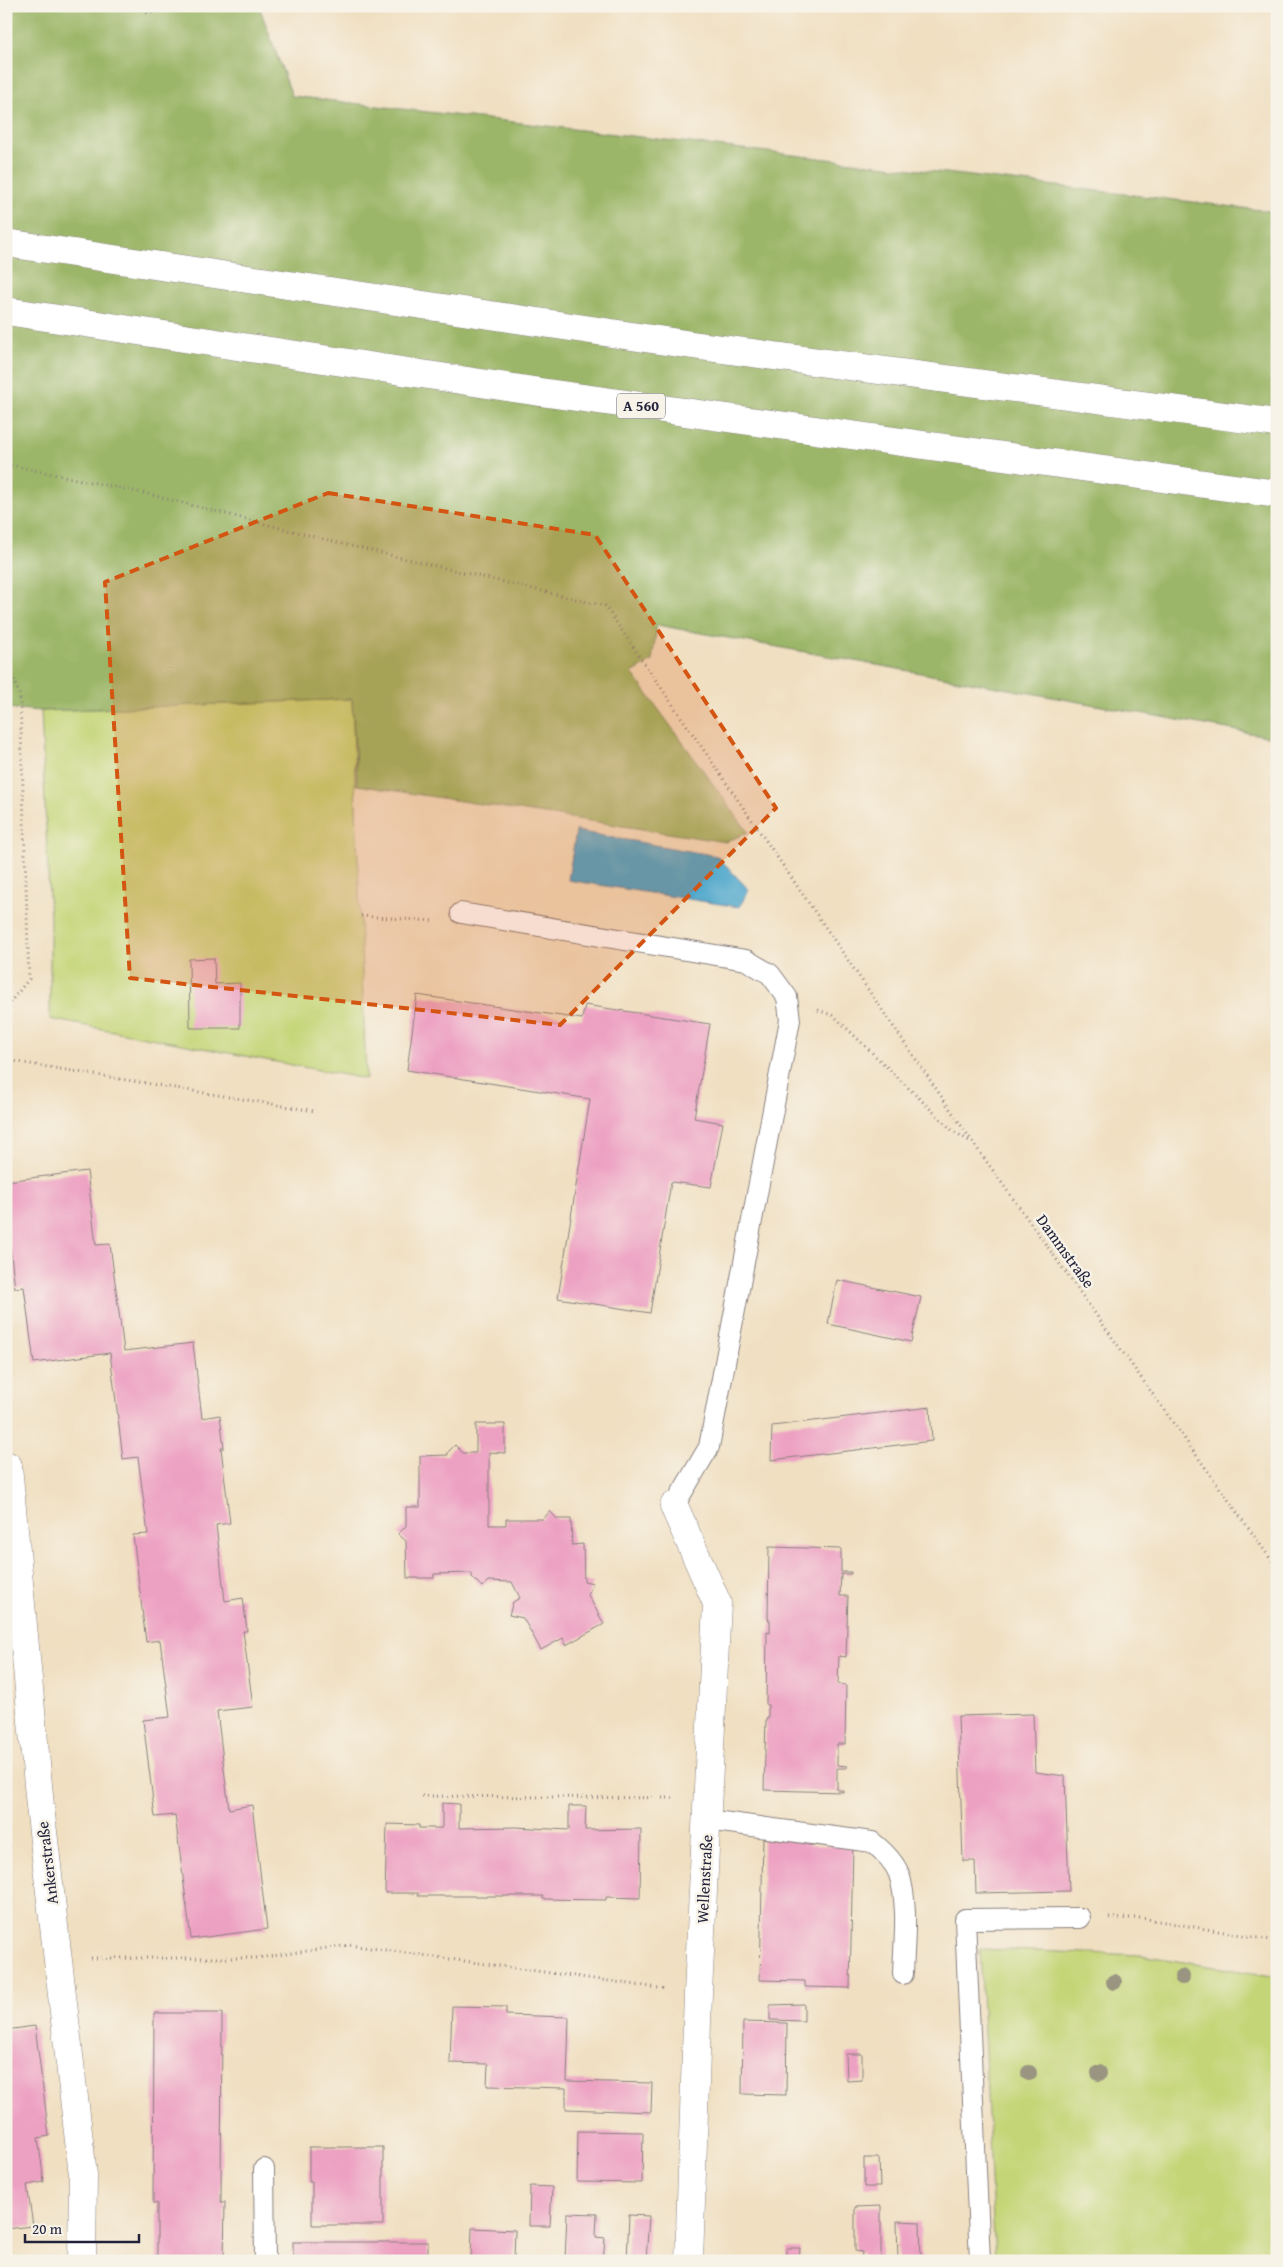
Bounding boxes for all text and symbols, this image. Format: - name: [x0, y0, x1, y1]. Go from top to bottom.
- road number: A 560: [617, 394, 665, 418]
- street label: Dammstraße: [1031, 1209, 1101, 1293]
- street label: Ankerstraße: [30, 1820, 64, 1906]
- street label: Wellenstraße: [690, 1834, 718, 1924]
- scale bar: [25, 2212, 139, 2244]
- text: 20 m: [32, 2218, 63, 2239]

